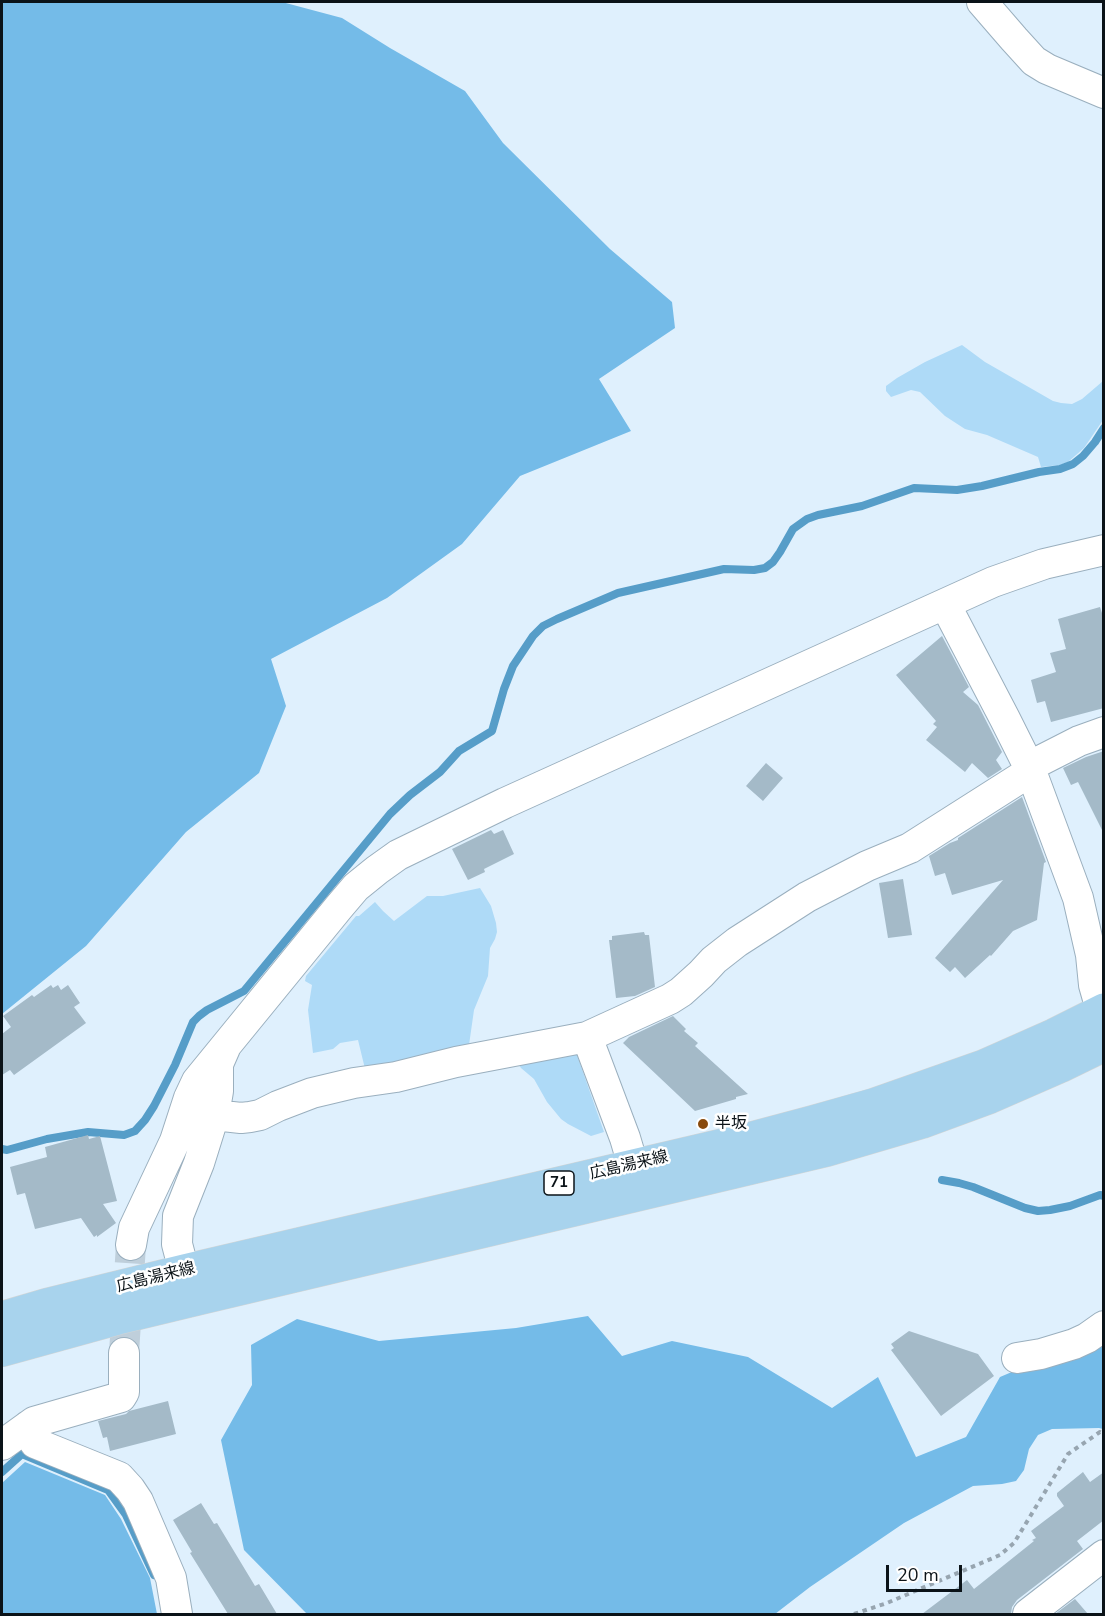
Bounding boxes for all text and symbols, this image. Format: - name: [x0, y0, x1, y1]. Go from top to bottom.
- place label: 半坂: [715, 1114, 747, 1134]
- marker: 半坂: [696, 1117, 710, 1131]
- street label: 広島湯来線: [588, 1148, 670, 1184]
- road number: 71: [544, 1171, 574, 1195]
- street label: 広島湯来線: [115, 1259, 197, 1297]
- scale bar: [889, 1553, 966, 1591]
- text: 20 m: [897, 1563, 939, 1587]

